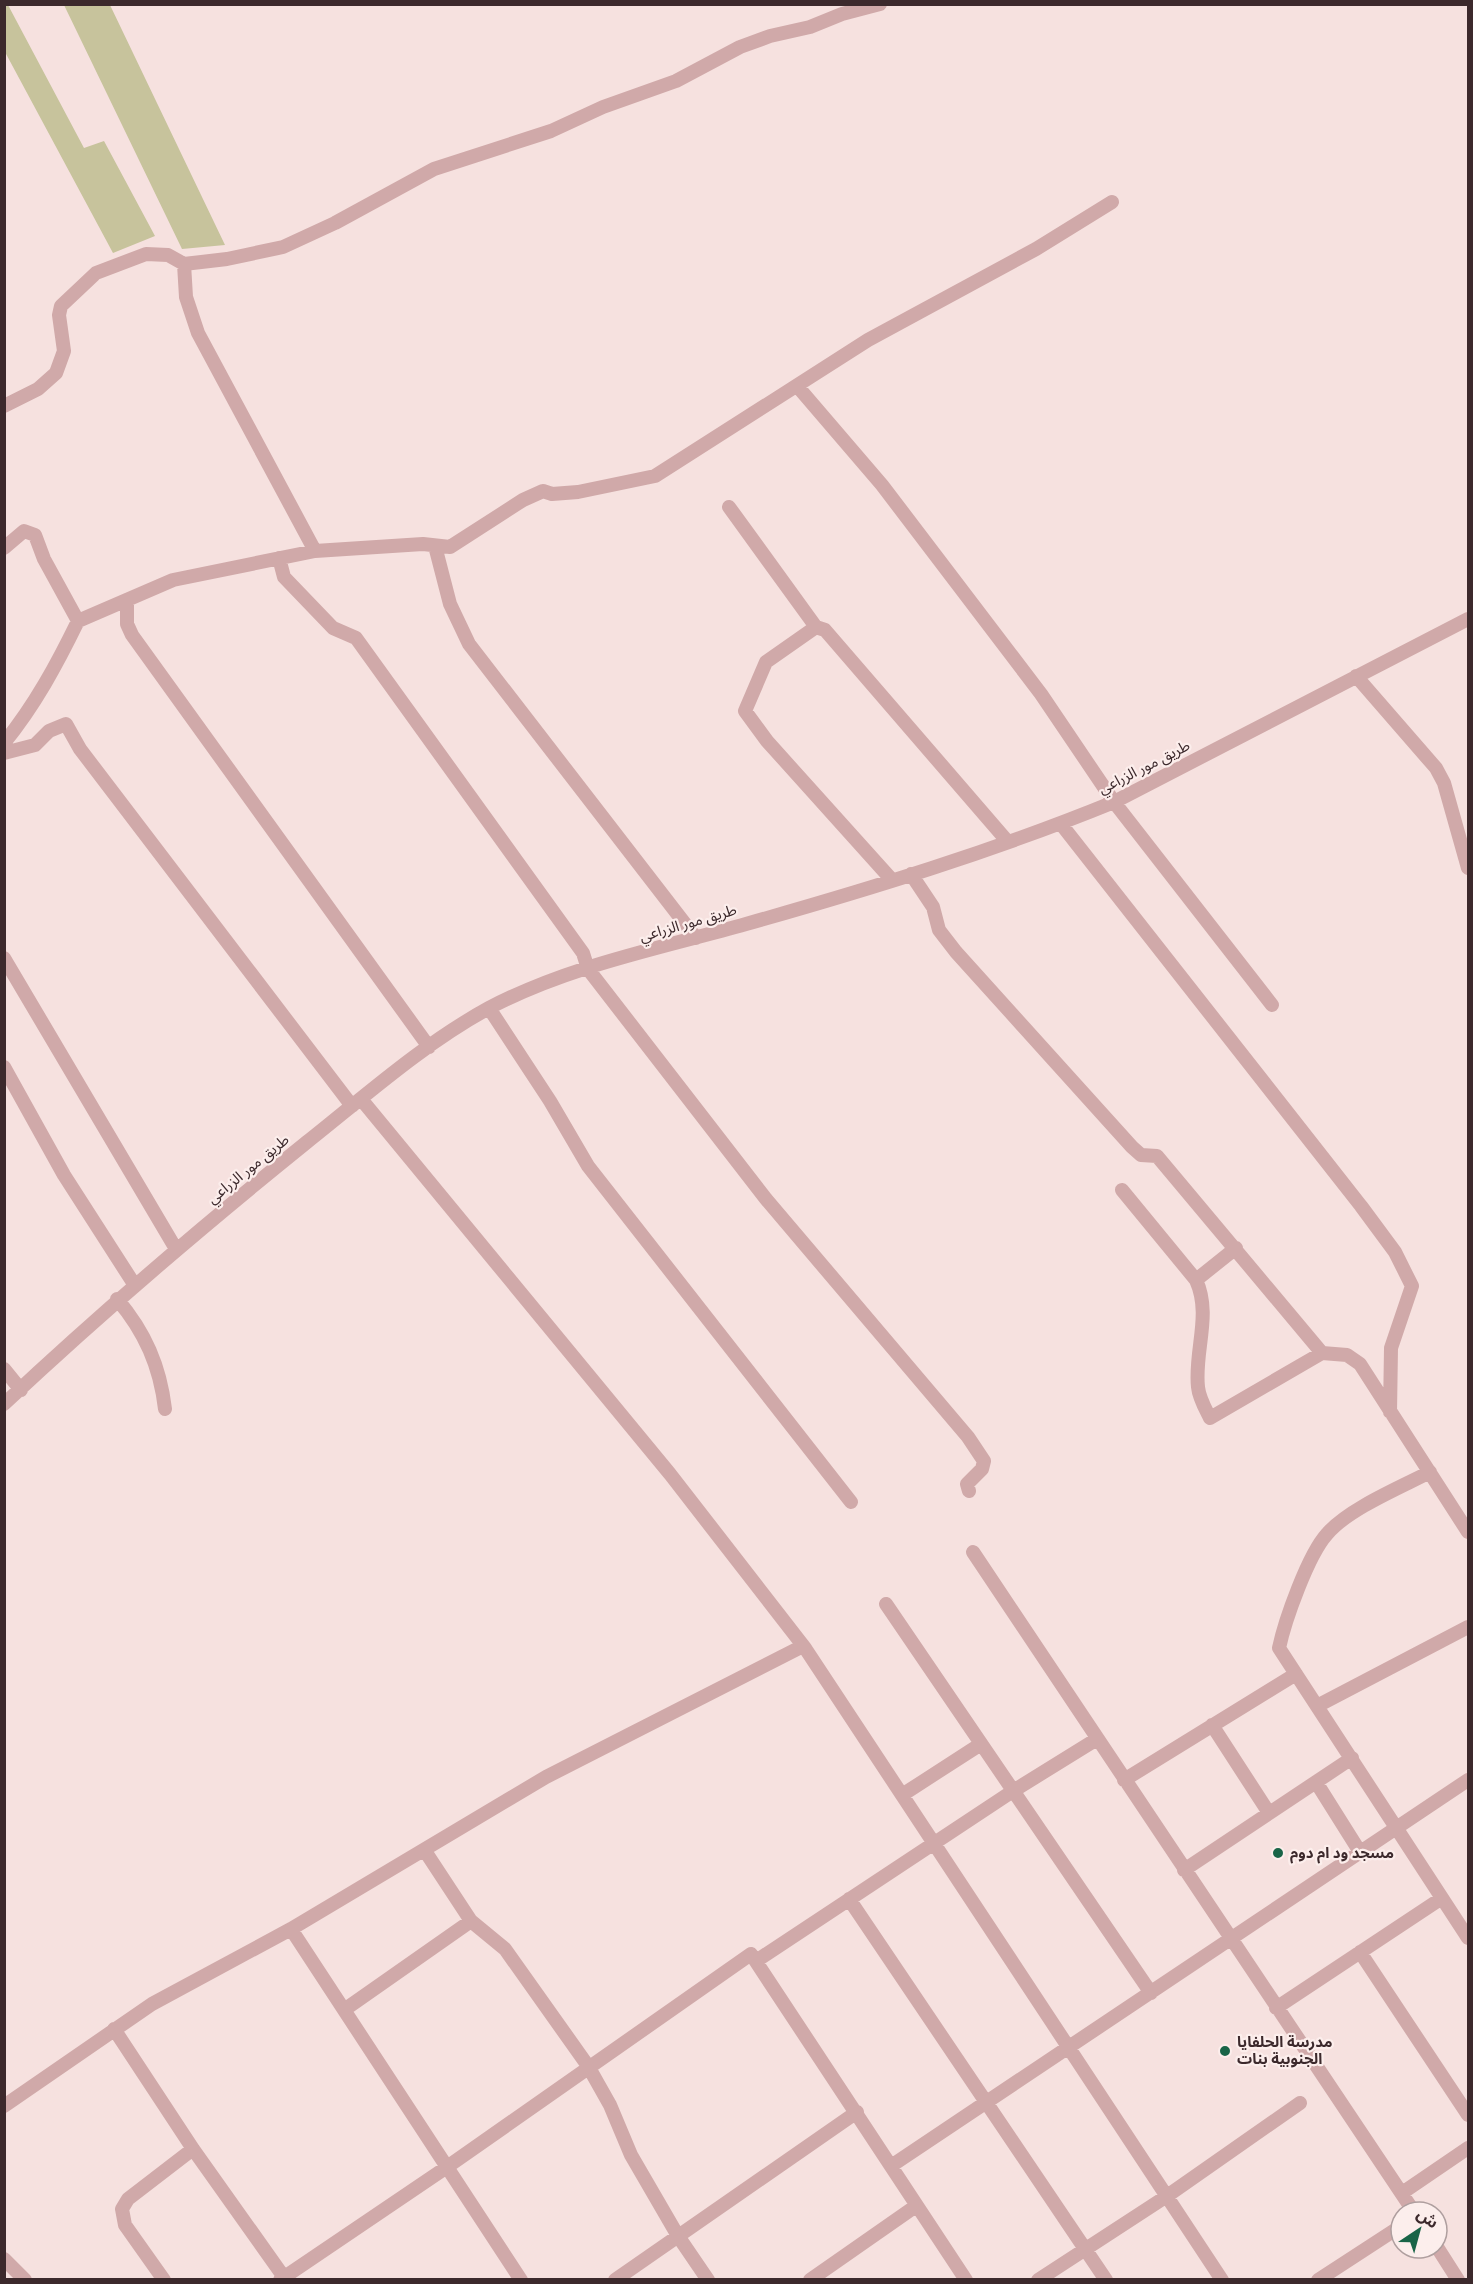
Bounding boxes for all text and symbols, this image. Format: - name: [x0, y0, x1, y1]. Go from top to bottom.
- street label: طريق مور الزراعي: [1095, 736, 1194, 800]
- street label: طريق مور الزراعي: [637, 901, 739, 948]
- street label: طريق مور الزراعي: [203, 1130, 294, 1209]
- place label: مسجد ود ام دوم: [1290, 1844, 1394, 1864]
- marker: مسجد ود ام دوم: [1271, 1846, 1285, 1860]
- place label: مدرسة الحلفايا الجنوبية بنات: [1237, 2033, 1333, 2068]
- marker: مدرسة الحلفايا الجنوبية بنات: [1218, 2044, 1232, 2058]
- north arrow: [1389, 2200, 1449, 2260]
- text: ش: [1413, 2204, 1442, 2232]

